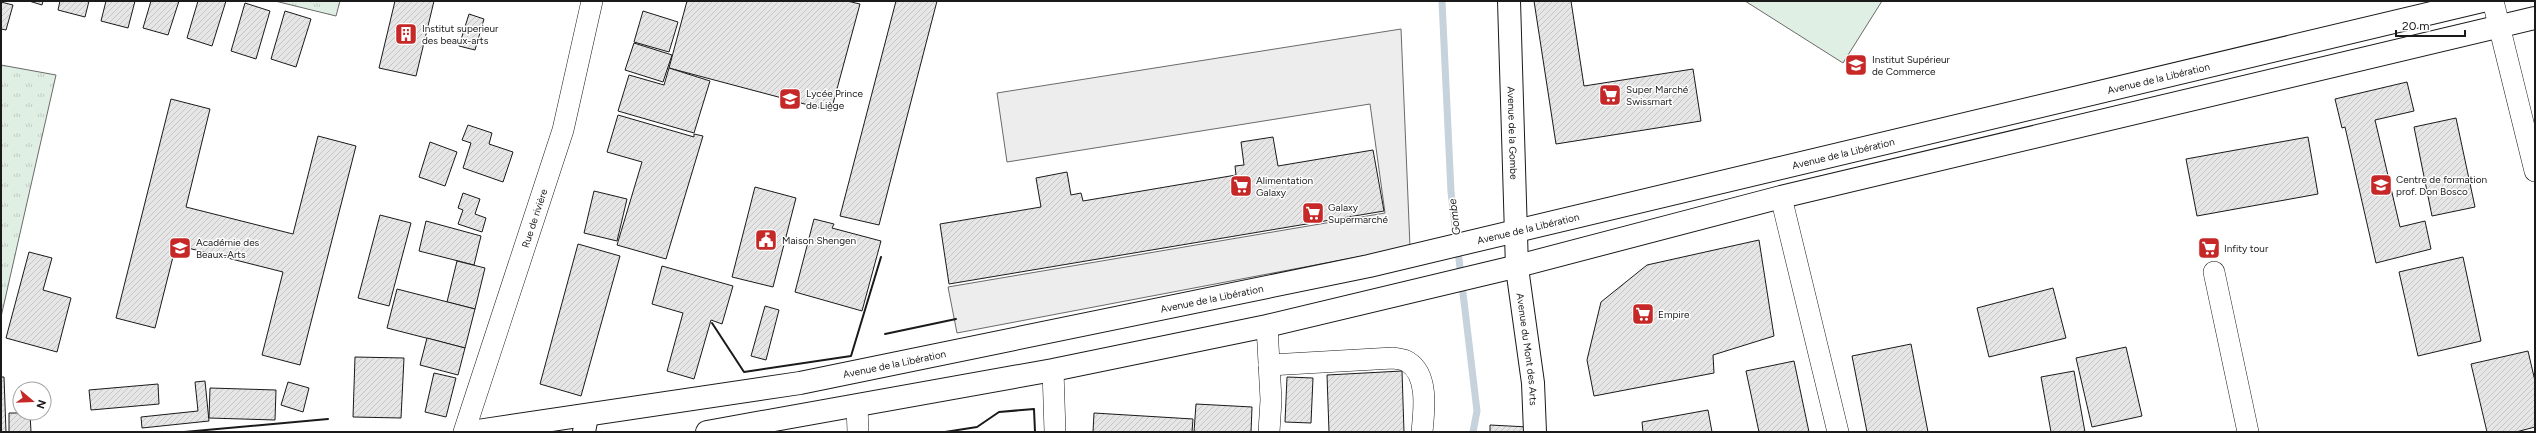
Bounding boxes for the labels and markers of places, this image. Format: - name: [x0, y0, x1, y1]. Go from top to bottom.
- building icon: Institut superieur des beaux-arts: [393, 21, 419, 47]
- place label: Institut superieur des beaux-arts: [422, 22, 499, 47]
- school or university icon: Institut Supérieur de Commerce: [1843, 52, 1869, 78]
- place label: Institut Supérieur de Commerce: [1872, 53, 1951, 78]
- supermarket icon: Super Marché Swissmart: [1597, 82, 1623, 108]
- place label: Super Marché Swissmart: [1626, 83, 1689, 108]
- school or university icon: Lycée Prince de Liège: [777, 86, 803, 112]
- place label: Lycée Prince de Liège: [806, 87, 864, 112]
- school or university icon: Centre de formation prof. Don Bosco: [2368, 172, 2394, 198]
- supermarket icon: Alimentation Galaxy: [1228, 173, 1254, 199]
- place label: Centre de formation prof. Don Bosco: [2396, 173, 2487, 198]
- place label: Alimentation Galaxy: [1256, 174, 1314, 199]
- supermarket icon: Galaxy Supermarché: [1300, 200, 1326, 226]
- place label: Galaxy Supermarché: [1328, 201, 1388, 226]
- public building icon: Maison Shengen: [753, 227, 779, 253]
- place label: Maison Shengen: [782, 234, 856, 247]
- school or university icon: Académie des Beaux-Arts: [167, 235, 193, 261]
- supermarket icon: Infity tour: [2196, 235, 2222, 261]
- place label: Académie des Beaux-Arts: [196, 236, 260, 261]
- place label: Infity tour: [2224, 242, 2269, 255]
- supermarket icon: Empire: [1630, 301, 1656, 327]
- place label: Empire: [1658, 308, 1690, 321]

